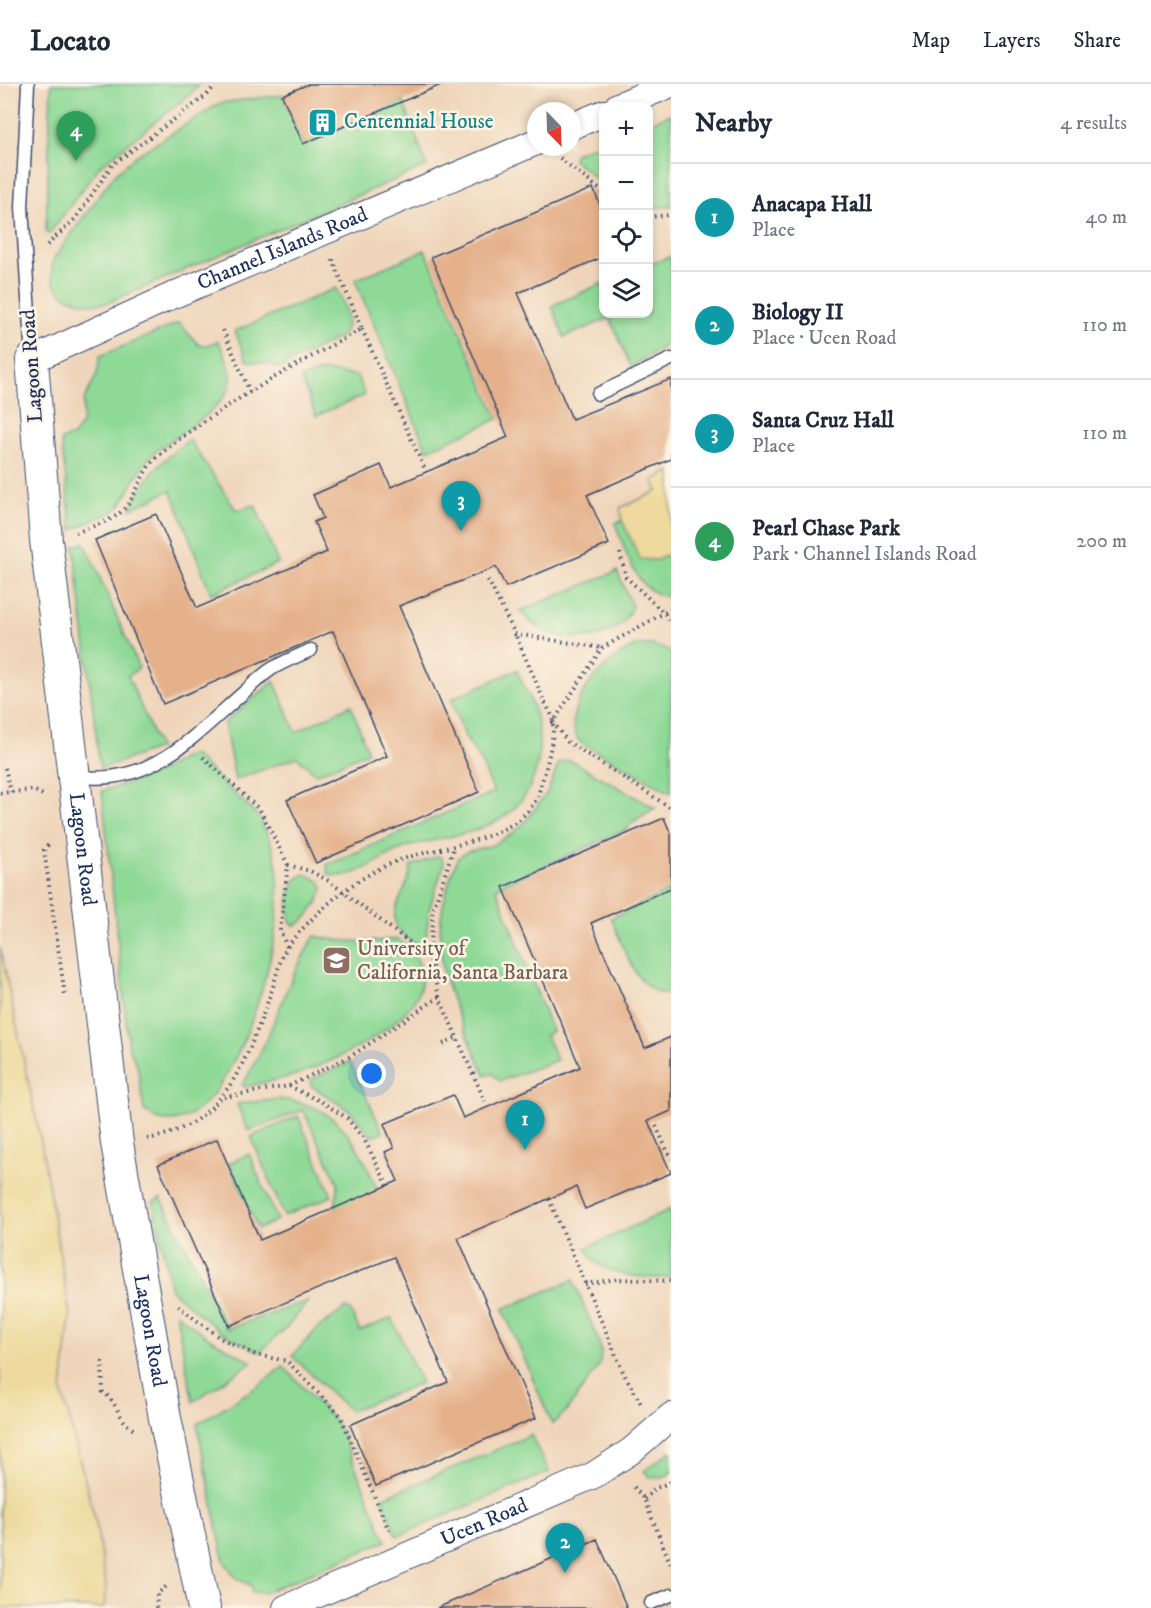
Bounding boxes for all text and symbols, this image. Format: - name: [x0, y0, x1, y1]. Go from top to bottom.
- text: Locato: [30, 24, 110, 59]
- text: Map: [911, 28, 950, 54]
- text: Layers: [983, 28, 1041, 54]
- text: Share: [1074, 28, 1121, 54]
- north arrow: [527, 102, 581, 156]
- map controls: [599, 102, 653, 318]
- button: +: [599, 102, 653, 156]
- building icon: Centennial House: [307, 106, 339, 138]
- text: Nearby: [695, 107, 772, 140]
- place label: Centennial House: [344, 109, 494, 135]
- text: 4 results: [1060, 111, 1127, 136]
- pin: 4: [56, 112, 96, 161]
- button: −: [599, 156, 653, 210]
- text: Anacapa Hall: [752, 191, 872, 218]
- street label: Channel Islands Road: [193, 201, 372, 297]
- text: 1: [711, 205, 718, 230]
- text: 40 m: [1085, 205, 1127, 230]
- button: locate: [599, 210, 653, 264]
- text: Place: [752, 218, 795, 243]
- button: layers: [599, 264, 653, 318]
- text: Biology II: [752, 299, 844, 326]
- street label: Lagoon Road: [15, 308, 49, 424]
- text: 2: [710, 313, 719, 338]
- text: 110 m: [1082, 313, 1127, 338]
- text: Place · Ucen Road: [752, 326, 896, 351]
- text: Santa Cruz Hall: [752, 407, 894, 434]
- text: 3: [711, 421, 718, 446]
- text: 110 m: [1082, 421, 1127, 446]
- text: Place: [752, 434, 795, 459]
- pin: 3: [442, 482, 480, 531]
- text: Pearl Chase Park: [752, 515, 900, 542]
- text: 4: [709, 529, 720, 554]
- text: 200 m: [1076, 529, 1127, 554]
- text: Park · Channel Islands Road: [752, 542, 977, 567]
- street label: Lagoon Road: [63, 791, 102, 908]
- place label: University of California, Santa Barbara: [357, 936, 568, 986]
- school or university icon: University of California, Santa Barbara: [320, 945, 352, 977]
- your location: [357, 1059, 386, 1088]
- pin: 1: [506, 1100, 544, 1150]
- street label: Lagoon Road: [127, 1272, 172, 1389]
- street label: Ucen Road: [437, 1492, 532, 1553]
- pin: 2: [546, 1524, 584, 1573]

